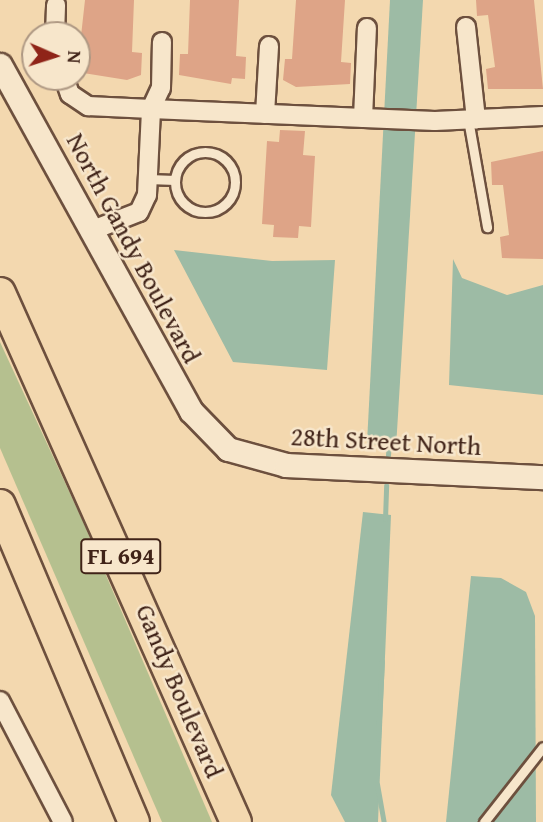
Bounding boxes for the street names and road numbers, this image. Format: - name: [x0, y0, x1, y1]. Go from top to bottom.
- street label: North Gandy Boulevard: [60, 128, 208, 368]
- street label: 28th Street North: [290, 420, 482, 462]
- road number: FL 694: [79, 536, 163, 576]
- street label: Gandy Boulevard: [129, 600, 231, 782]

